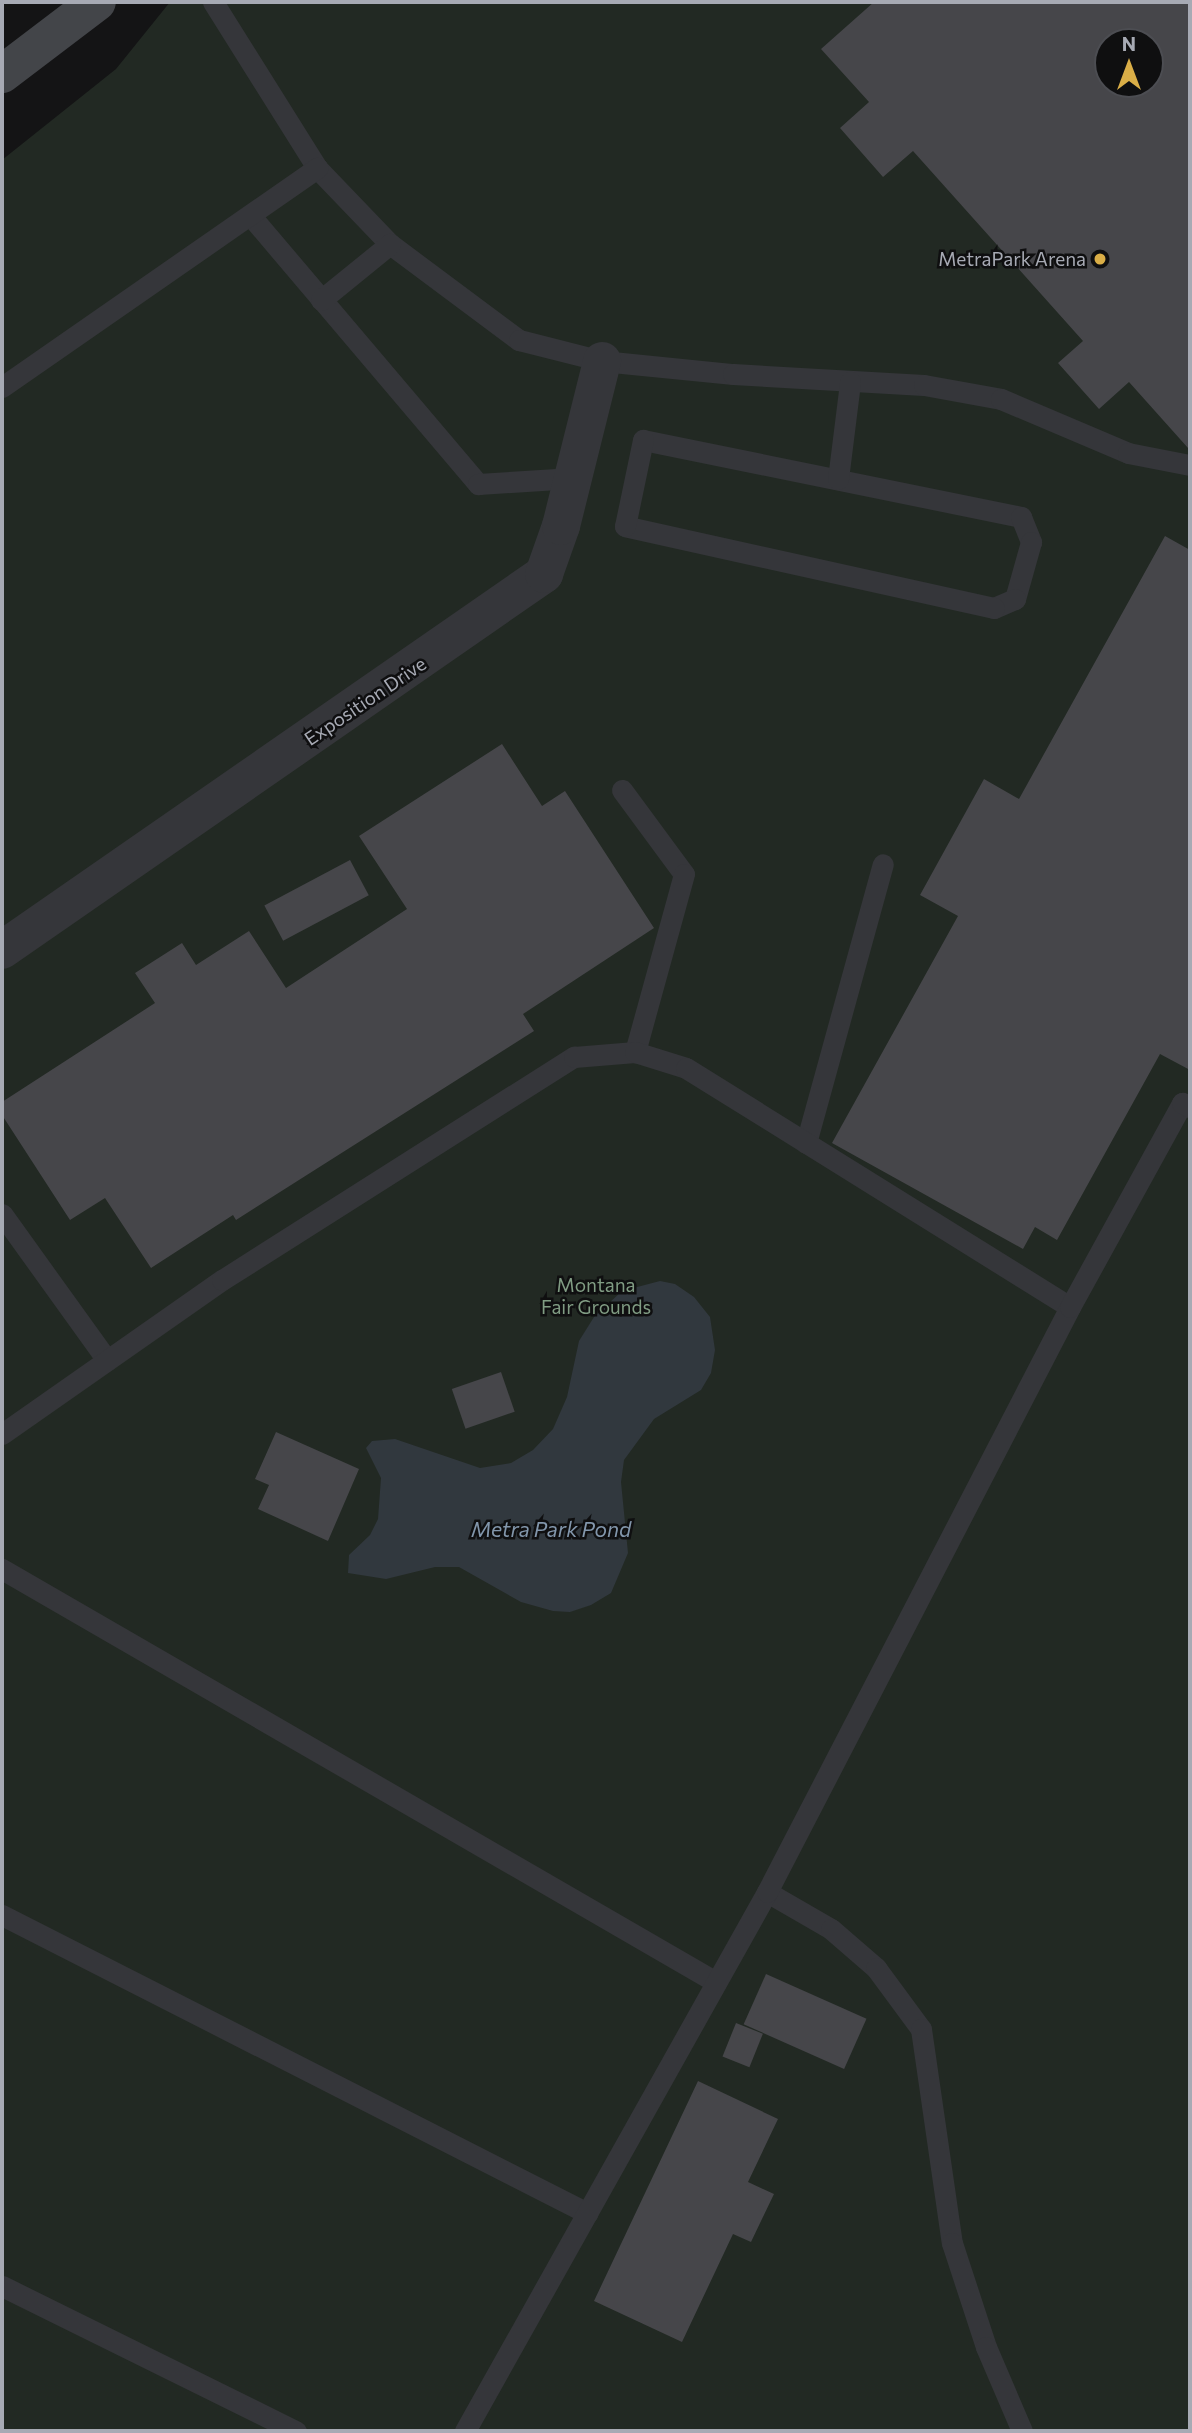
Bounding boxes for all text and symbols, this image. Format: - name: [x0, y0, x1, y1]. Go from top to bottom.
- north arrow: [1094, 28, 1164, 98]
- text: N: [1122, 32, 1136, 55]
- place label: MetraPark Arena: [938, 248, 1086, 270]
- marker: MetraPark Arena: [1092, 251, 1108, 267]
- street label: Exposition Drive: [300, 652, 430, 750]
- park label: Montana Fair Grounds: [541, 1274, 651, 1318]
- water label: Metra Park Pond: [471, 1516, 631, 1542]

